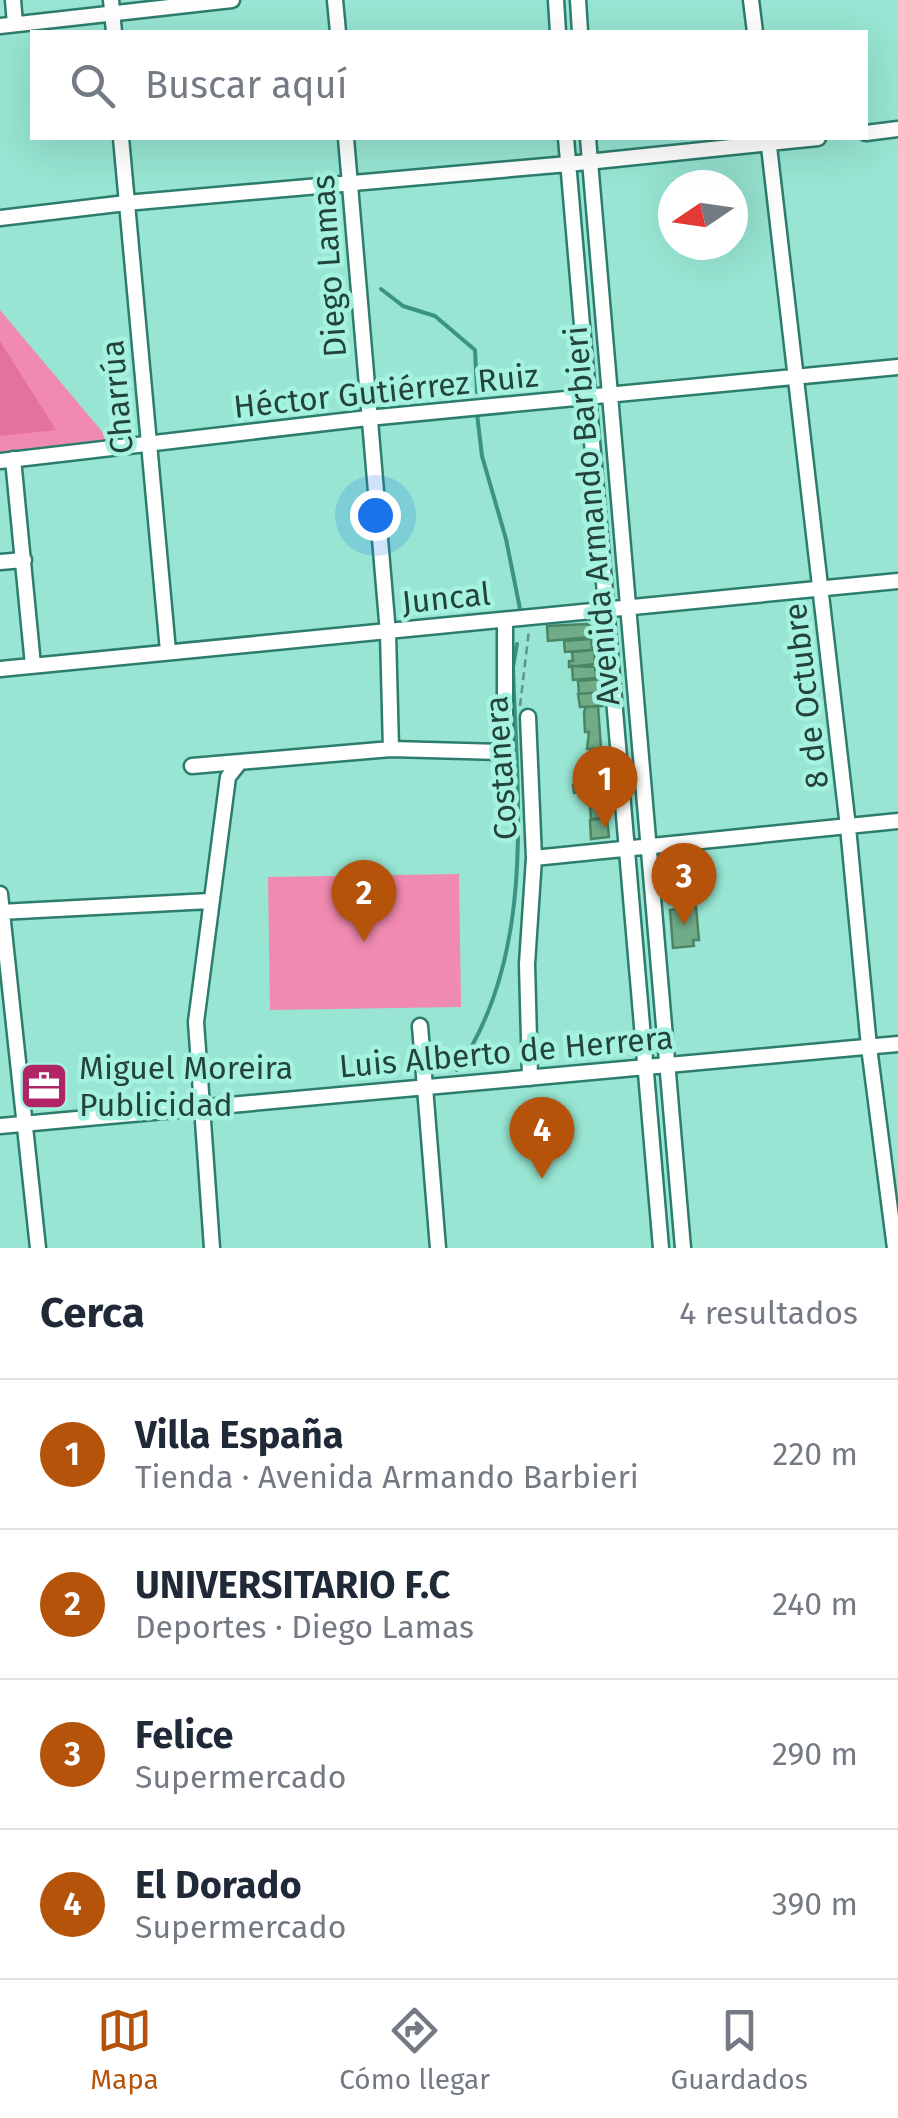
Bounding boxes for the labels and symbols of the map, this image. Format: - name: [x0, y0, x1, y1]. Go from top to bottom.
- north arrow: [658, 170, 748, 260]
- street label: Diego Lamas: [304, 173, 354, 359]
- street label: Avenida Armando Barbieri: [556, 325, 628, 707]
- street label: Charrúa: [93, 338, 141, 456]
- street label: Héctor Gutiérrez Ruiz: [232, 356, 540, 426]
- your location: [350, 490, 401, 541]
- street label: Juncal: [400, 574, 492, 622]
- street label: 8 de Octubre: [776, 601, 836, 791]
- street label: Costanera: [477, 695, 525, 841]
- pin: 1: [572, 746, 638, 828]
- pin: 3: [652, 842, 716, 925]
- pin: 2: [332, 860, 396, 942]
- street label: Luis Alberto de Herrera: [337, 1018, 675, 1086]
- place label: Miguel Moreira Publicidad: [79, 1049, 293, 1124]
- office icon: Miguel Moreira Publicidad: [18, 1060, 70, 1112]
- pin: 4: [510, 1096, 574, 1179]

